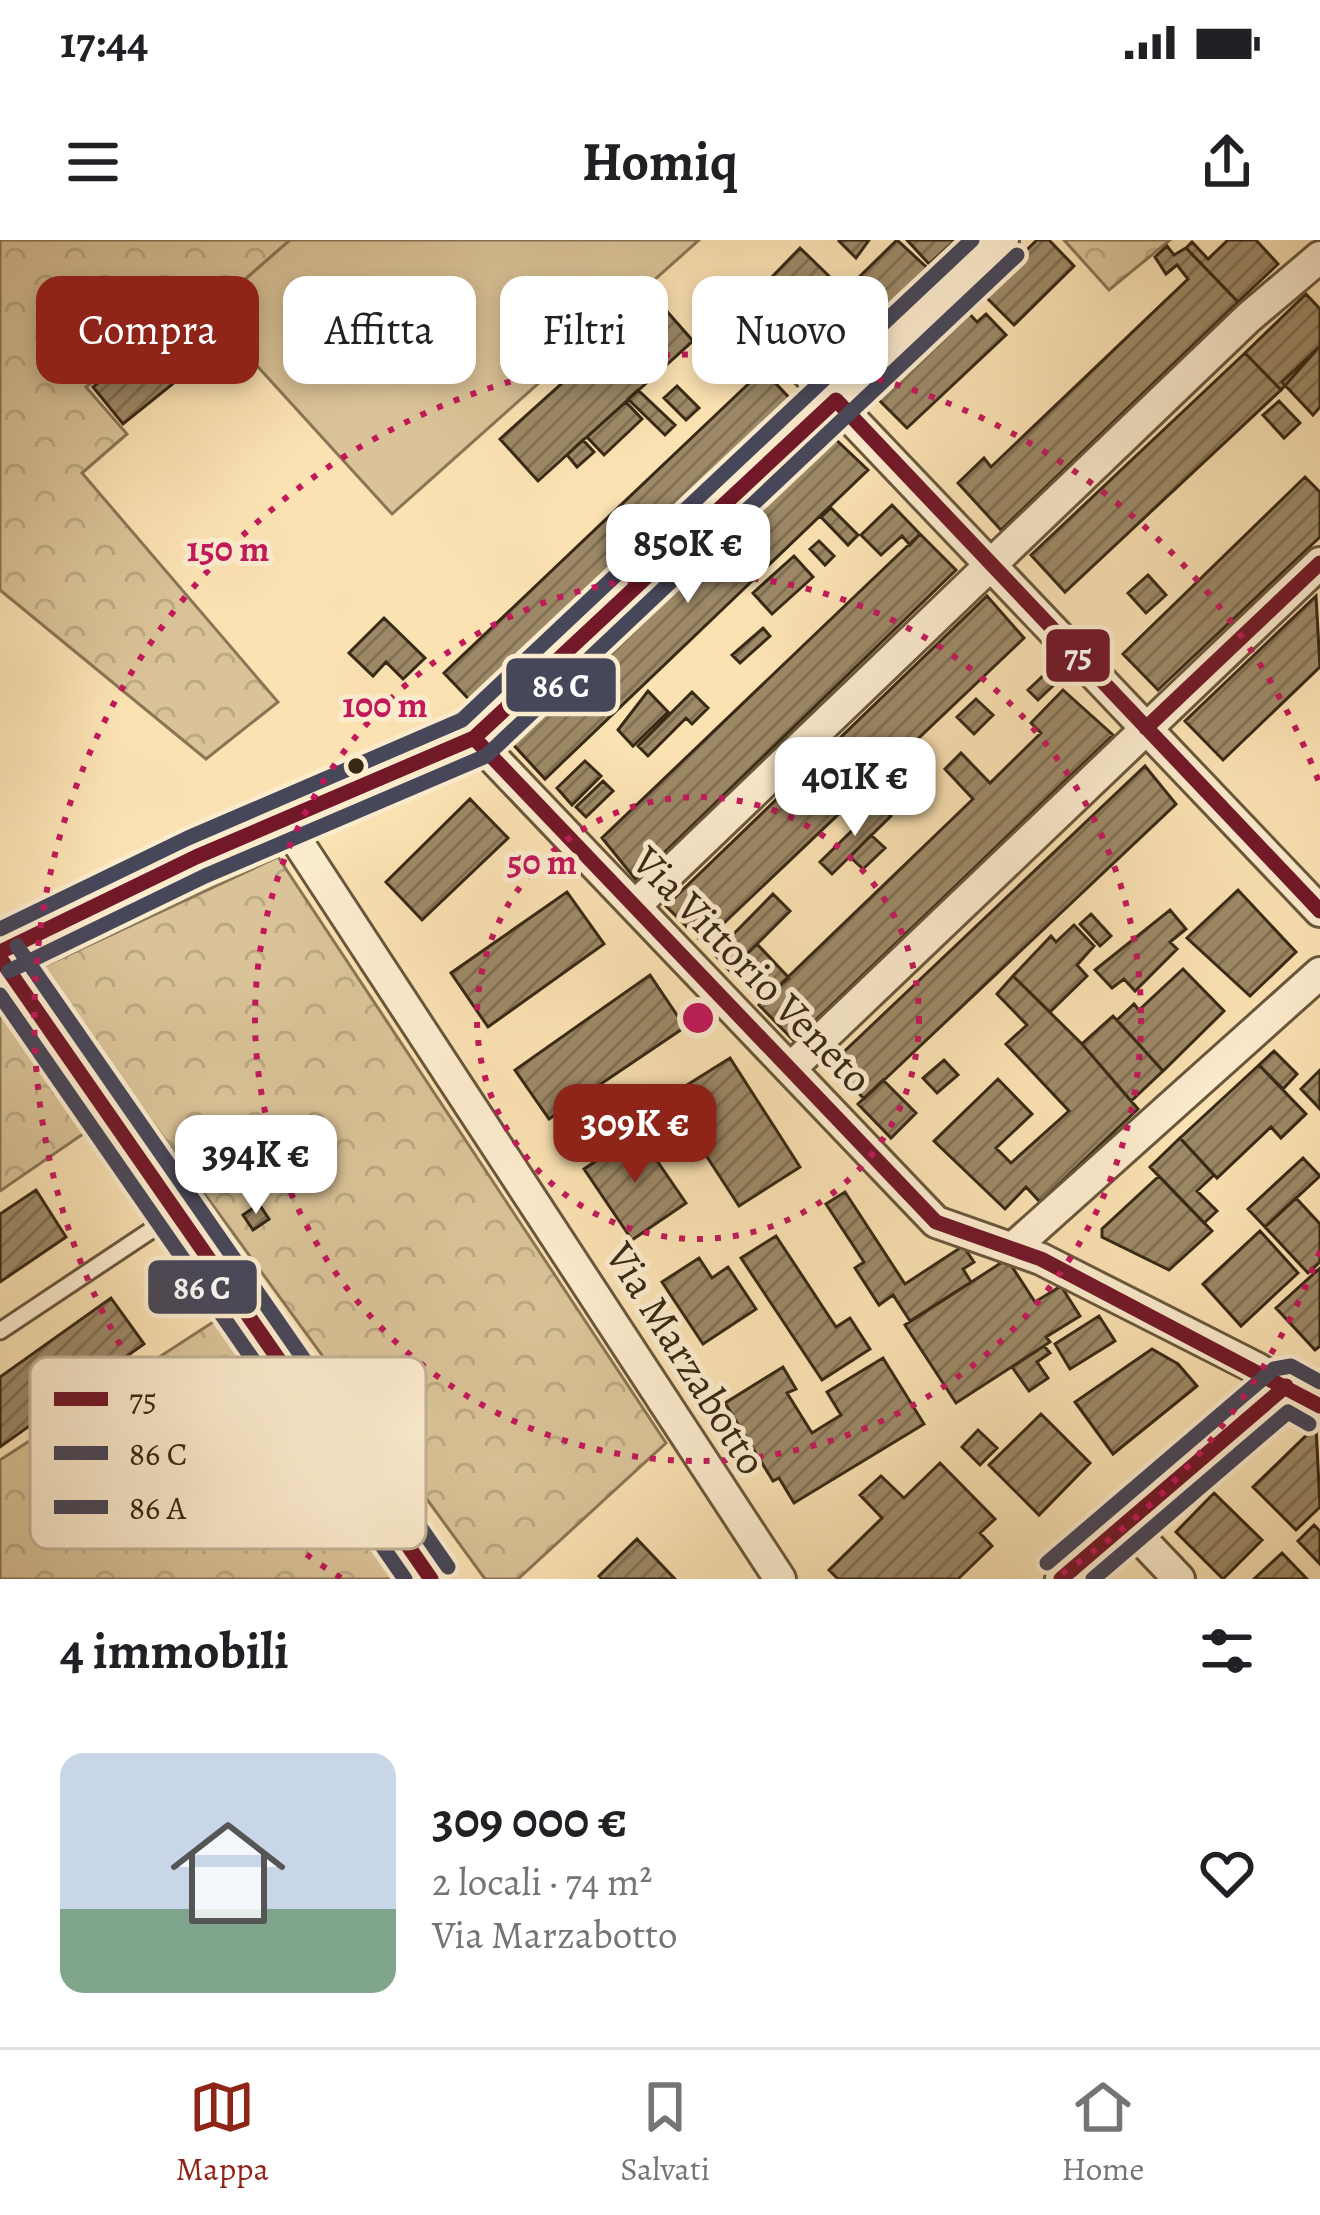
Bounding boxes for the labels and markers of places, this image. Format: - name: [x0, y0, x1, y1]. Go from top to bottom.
- pin: 850K €: [590, 504, 786, 606]
- pin: 401K €: [757, 737, 953, 839]
- unlabelled marker: [345, 755, 367, 777]
- centre of rings: [677, 997, 719, 1039]
- pin: 309K €: [537, 1084, 733, 1186]
- pin: 394K €: [158, 1115, 354, 1217]

